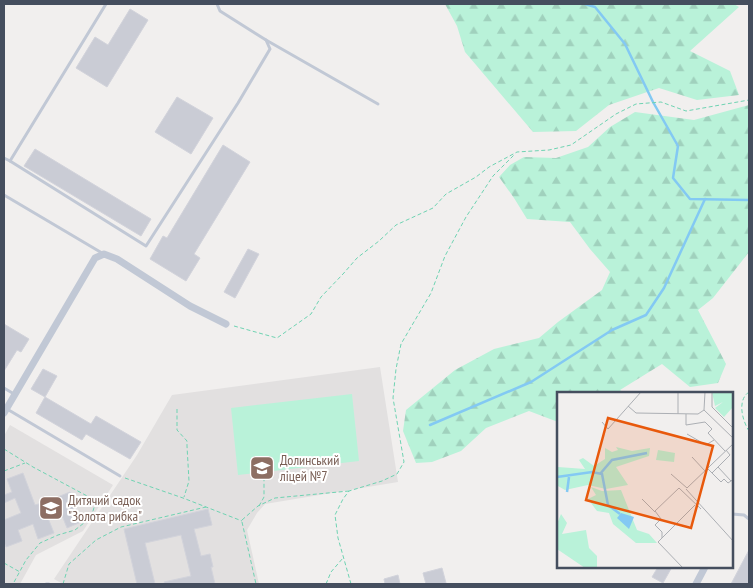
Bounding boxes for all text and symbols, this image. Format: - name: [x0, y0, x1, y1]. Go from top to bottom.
- inset map: [557, 392, 733, 568]
- place label: Долинський ліцей №7: [279, 451, 339, 485]
- school or university icon: Долинський ліцей №7: [249, 455, 275, 481]
- place label: Дитячий садок "Золота рибка": [68, 491, 142, 525]
- school or university icon: Дитячий садок "Золота рибка": [38, 495, 64, 521]

